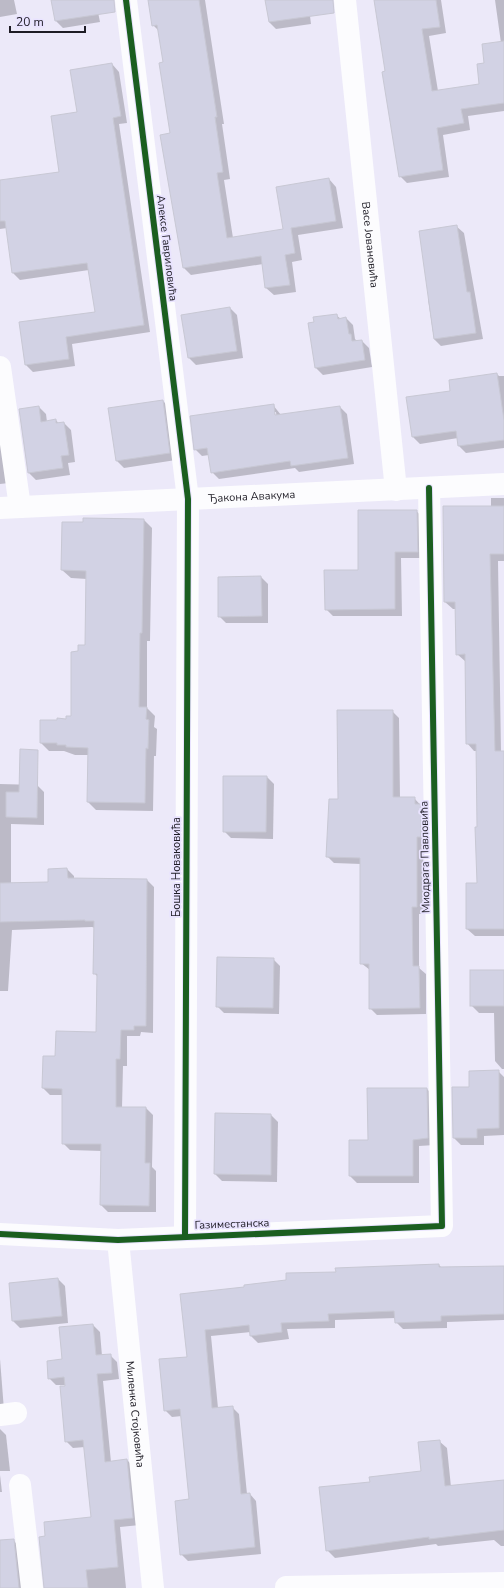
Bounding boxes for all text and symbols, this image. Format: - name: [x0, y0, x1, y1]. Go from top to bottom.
- scale bar: [10, 8, 85, 34]
- text: 20 m: [16, 14, 44, 30]
- street label: Алексе Гавриловића: [153, 194, 181, 302]
- street label: Васе Јовановића: [359, 201, 382, 289]
- street label: Ђакона Авакума: [208, 486, 296, 506]
- street label: Миодрага Павловића: [417, 801, 433, 913]
- street label: Бошка Новаковића: [169, 817, 184, 917]
- street label: Газиместанска: [194, 1215, 270, 1233]
- street label: Миленка Стојковића: [123, 1360, 148, 1468]

